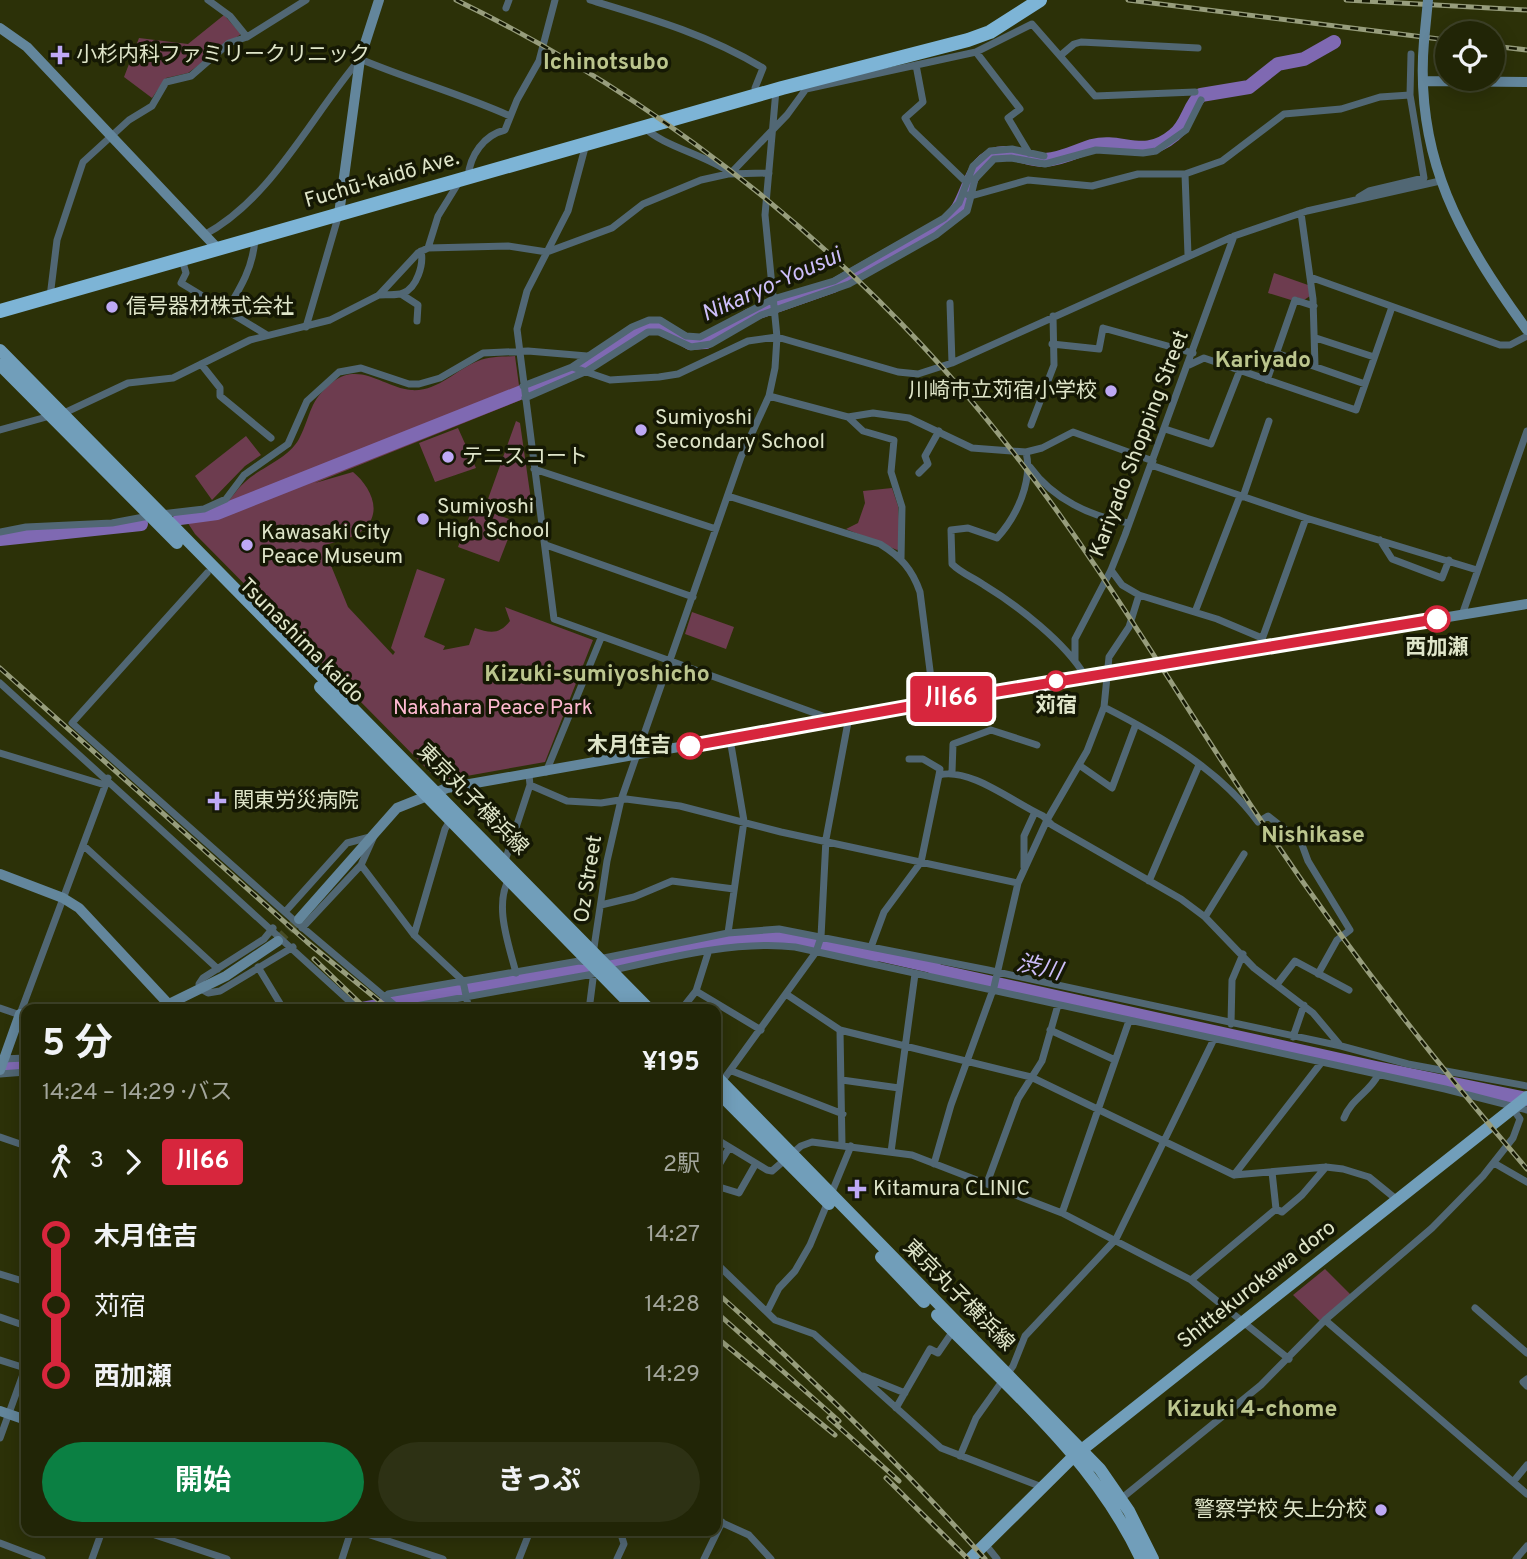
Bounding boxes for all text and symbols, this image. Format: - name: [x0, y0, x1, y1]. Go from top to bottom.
- map controls: [1435, 21, 1505, 91]
- button: locate: [1435, 21, 1505, 91]
- place label: 小杉内科ファミリークリニック: [76, 42, 370, 69]
- marker: 小杉内科ファミリークリニック: [50, 45, 70, 65]
- district label: Ichinotsubo: [543, 49, 669, 78]
- street label: Fuchū-kaidō Ave.: [302, 145, 462, 215]
- water label: Nikaryo-Yousui: [697, 242, 848, 330]
- place label: 信号器材株式会社: [126, 294, 294, 321]
- marker: 信号器材株式会社: [104, 299, 120, 315]
- street label: Kariyado Shopping Street: [1084, 327, 1196, 561]
- district label: Kariyado: [1215, 347, 1311, 376]
- place label: 川崎市立苅宿小学校: [908, 378, 1097, 405]
- marker: 川崎市立苅宿小学校: [1103, 383, 1119, 399]
- place label: Sumiyoshi Secondary School: [655, 405, 825, 456]
- marker: Sumiyoshi Secondary School: [633, 422, 649, 438]
- place label: テニスコート: [462, 444, 588, 471]
- marker: テニスコート: [440, 449, 456, 465]
- place label: Sumiyoshi High School: [437, 494, 550, 545]
- marker: Sumiyoshi High School: [415, 511, 431, 527]
- place label: Kawasaki City Peace Museum: [261, 520, 403, 571]
- marker: Kawasaki City Peace Museum: [239, 537, 255, 553]
- street label: Tsunashima kaido: [232, 572, 370, 710]
- marker: 西加瀬: [1424, 606, 1450, 632]
- place label: 西加瀬: [1406, 635, 1469, 662]
- district label: Kizuki-sumiyoshicho: [484, 661, 710, 690]
- marker: 苅宿: [1046, 671, 1066, 691]
- line badge: 川66: [911, 676, 991, 722]
- text: 川66: [924, 684, 978, 714]
- place label: 苅宿: [1035, 693, 1077, 720]
- park label: Nakahara Peace Park: [393, 695, 593, 722]
- place label: 木月住吉: [587, 733, 671, 760]
- marker: 木月住吉: [677, 733, 703, 759]
- street label: 東京丸子横浜線: [410, 738, 534, 862]
- place label: 関東労災病院: [233, 788, 359, 815]
- marker: 関東労災病院: [207, 791, 227, 811]
- district label: Nishikase: [1261, 822, 1365, 851]
- street label: Oz Street: [569, 833, 609, 925]
- water label: 渋川: [1013, 950, 1067, 989]
- text: 5 分: [42, 1021, 113, 1070]
- text: ¥195: [642, 1047, 700, 1080]
- text: 14:24 – 14:29 · バス: [42, 1079, 232, 1108]
- icon: walk: [42, 1143, 80, 1181]
- icon: forward: [114, 1143, 152, 1181]
- text: 3: [90, 1147, 104, 1176]
- text: 川66: [176, 1147, 229, 1177]
- text: 2駅: [663, 1151, 700, 1180]
- place label: Kitamura CLINIC: [873, 1176, 1030, 1203]
- marker: Kitamura CLINIC: [847, 1179, 867, 1199]
- street label: Shittekurokawa doro: [1172, 1215, 1342, 1355]
- text: 14:27: [647, 1221, 700, 1250]
- text: 木月住吉: [94, 1222, 198, 1255]
- street label: 東京丸子横浜線: [896, 1234, 1020, 1358]
- text: 14:28: [644, 1291, 700, 1320]
- text: 苅宿: [94, 1292, 146, 1325]
- text: 14:29: [645, 1361, 700, 1390]
- text: 西加瀬: [94, 1362, 172, 1395]
- district label: Kizuki 4-chome: [1167, 1396, 1337, 1425]
- button: 開始: [42, 1442, 364, 1522]
- button: きっぷ: [378, 1442, 700, 1522]
- place label: 警察学校 矢上分校: [1194, 1497, 1367, 1524]
- marker: 警察学校 矢上分校: [1373, 1502, 1389, 1518]

